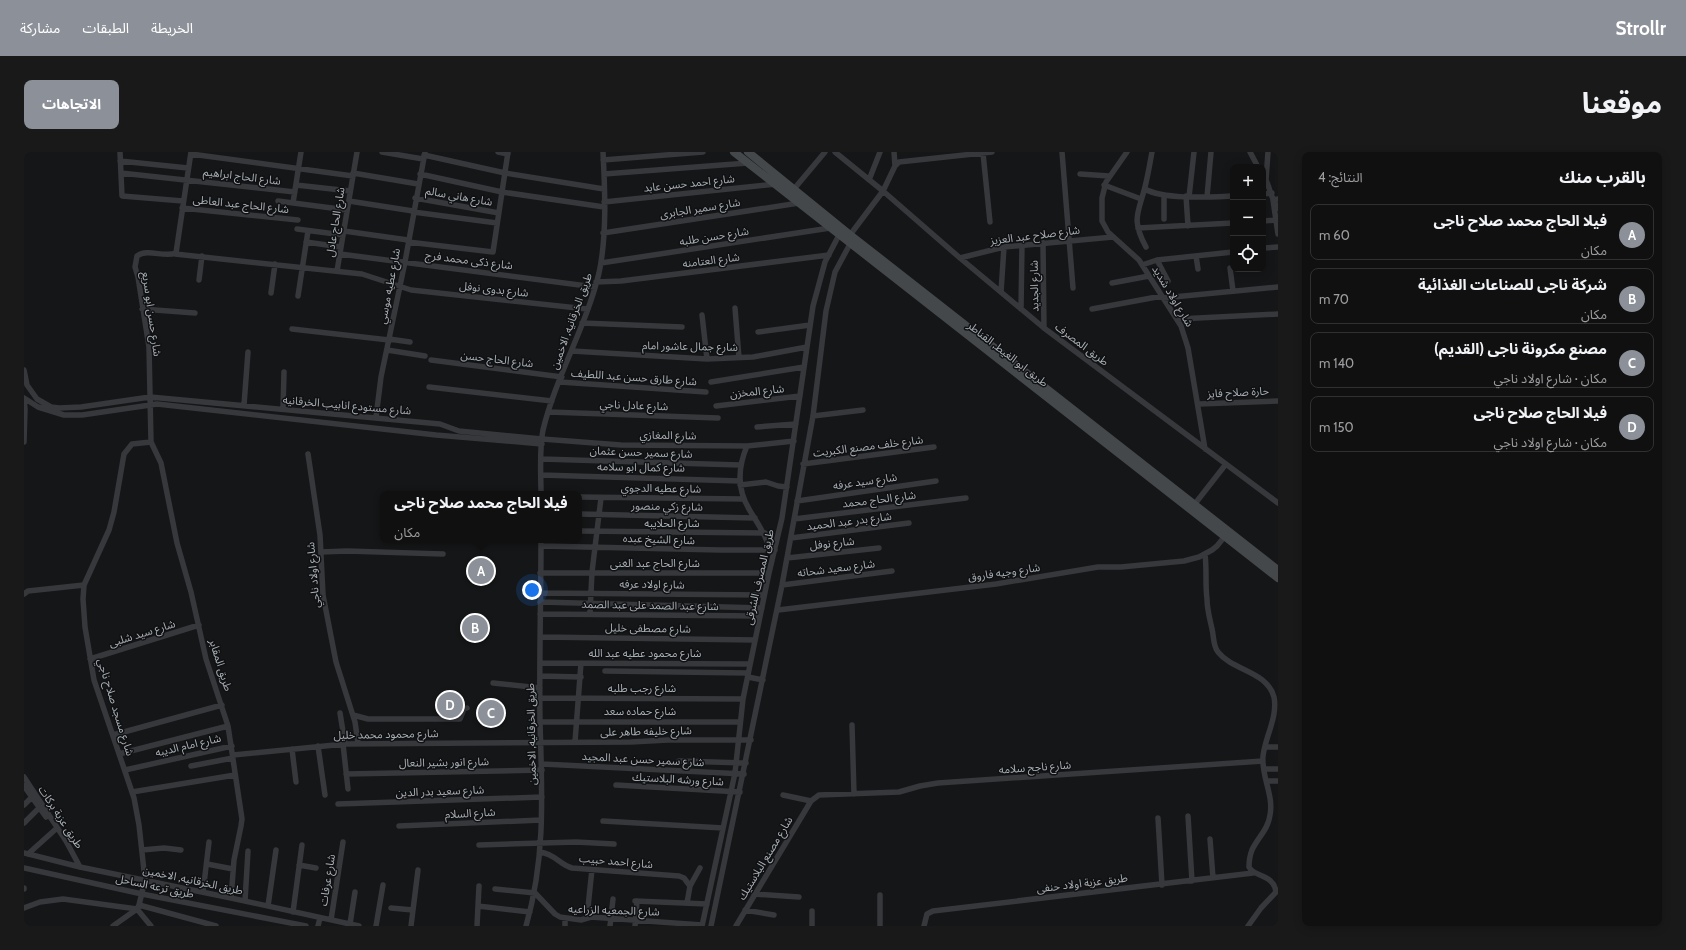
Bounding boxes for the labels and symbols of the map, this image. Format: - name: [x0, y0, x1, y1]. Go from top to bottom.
- street label: شارع الحاج ابراهيم: [202, 164, 282, 190]
- street label: شارع احمد حسن عابد: [643, 171, 736, 196]
- street label: شارع هاني سالم: [424, 183, 494, 211]
- street label: شارع الحاج عادل: [323, 186, 348, 258]
- street label: شارع الحاج عبد العاطى: [192, 192, 290, 217]
- street label: شارع سمير الجابرى: [659, 195, 742, 222]
- street label: شارع صلاح عبد العزيز: [988, 222, 1081, 249]
- street label: شارع حسن طلبه: [678, 224, 750, 249]
- street label: شارع عطيه موسي: [375, 247, 406, 326]
- street label: شارع ذكى محمد فرج: [424, 248, 514, 273]
- street label: شارع العتامنه: [682, 250, 741, 271]
- street label: شارع الجديد: [1027, 260, 1042, 312]
- street label: شارع اولاد شديد: [1148, 263, 1197, 330]
- street label: شارع حسن ابو سريع: [138, 271, 165, 358]
- street label: طريق الخرقانيه, الاخمين: [547, 271, 595, 371]
- street label: شارع بدوى نوفل: [459, 278, 530, 301]
- street label: طريق ابو الغيط, القناطر: [964, 318, 1051, 390]
- street label: طريق المصرف: [1052, 319, 1111, 369]
- street label: شارع جمال عاشور امام: [642, 338, 739, 355]
- street label: شارع الحاج حسن: [460, 348, 534, 371]
- street label: شارع طارق حسن عبد اللطيف: [571, 366, 698, 389]
- street label: شارع المخزن: [729, 381, 785, 402]
- street label: حارة صلاح فايز: [1206, 383, 1270, 402]
- street label: شارع مستودع انابيب الخرقانيه: [282, 392, 412, 419]
- street label: شارع عادل ناجي: [599, 397, 669, 416]
- street label: شارع المغازي: [639, 428, 697, 445]
- street label: شارع خلف مصنع الكبريت: [812, 432, 924, 461]
- street label: شارع سمير حسن عثمان: [589, 443, 693, 462]
- street label: شارع كمال ابو سلامه: [597, 459, 685, 476]
- street label: شارع سيد عرفه: [832, 470, 899, 493]
- street label: شارع عطيه الدجوي: [621, 480, 702, 498]
- street label: شارع الحاج محمد: [841, 487, 917, 511]
- street label: شارع زكي منصور: [630, 498, 703, 516]
- street label: شارع بدر عبد الحميد: [806, 509, 893, 534]
- street label: شارع الحلايبه: [644, 516, 700, 531]
- street label: طريق المصرف الشرقى: [741, 528, 777, 626]
- street label: شارع الشيخ عبده: [623, 531, 696, 548]
- street label: شارع نوفل: [809, 534, 856, 553]
- street label: شارع اولاد ناجي: [303, 541, 325, 609]
- pin: A: [468, 556, 494, 586]
- street label: شارع الحاج عبد الغنى: [610, 556, 700, 571]
- street label: شارع سعيد شحاته: [796, 556, 876, 581]
- street label: شارع وجيه فاروق: [967, 560, 1042, 585]
- street label: شارع اولاد عرفه: [619, 576, 685, 593]
- your location: [522, 580, 542, 600]
- street label: شارع عبد الصمد على عبد الصمد: [581, 597, 719, 614]
- pin: B: [462, 613, 488, 643]
- street label: شارع سيد شلبى: [107, 616, 178, 651]
- street label: شارع مصطفى خليل: [605, 620, 691, 637]
- street label: طريق المقابر: [206, 636, 236, 693]
- street label: شارع محمود عطيه عبد الله: [589, 646, 702, 661]
- street label: شارع مسجد صلاح ناجي: [92, 657, 138, 759]
- street label: شارع رجب طلبه: [608, 681, 677, 696]
- street label: طريق الخرقانيه, الاخمين: [523, 683, 539, 785]
- pin: D: [437, 690, 463, 720]
- pin: C: [478, 698, 504, 728]
- street label: شارع حماده سعد: [604, 704, 677, 719]
- street label: شارع خليفه طاهر على: [600, 723, 692, 740]
- street label: شارع محمود محمد خليل: [333, 726, 439, 743]
- street label: شارع امام الديبه: [154, 731, 223, 760]
- street label: شارع سمير حسن عبد المجيد: [581, 749, 705, 770]
- street label: شارع انور بشير النعال: [399, 754, 490, 771]
- street label: شارع ناجح سلامه: [998, 757, 1072, 778]
- street label: شارع ورشه البلاستيك: [632, 770, 725, 789]
- street label: شارع سعيد بدر الدين: [395, 782, 485, 801]
- street label: طريق عزبة بركات: [35, 783, 86, 851]
- street label: شارع السلام: [444, 805, 496, 822]
- street label: شارع مصنع البلاستيك: [735, 813, 797, 903]
- street label: شارع احمد حبيب: [578, 851, 654, 872]
- street label: شارع عرفات: [316, 853, 339, 907]
- street label: طريق الخرقانيه, الاخمين: [142, 863, 244, 898]
- street label: طريق عزبة اولاد حنفى: [1036, 870, 1128, 896]
- street label: طريق ترعه الساحل: [115, 871, 195, 901]
- street label: شارع الجمعيه الزراعيه: [568, 901, 660, 920]

